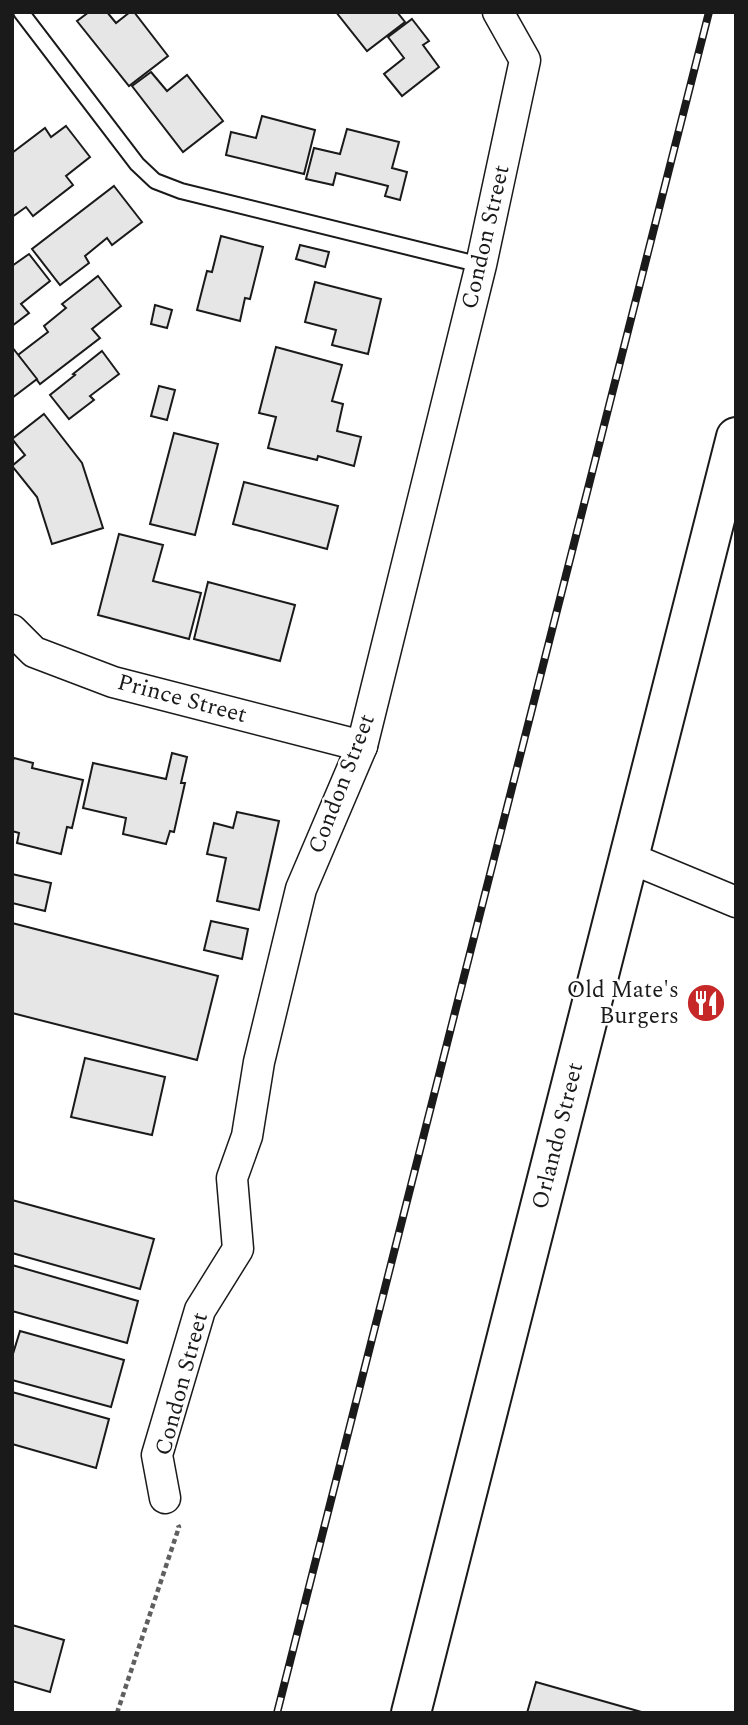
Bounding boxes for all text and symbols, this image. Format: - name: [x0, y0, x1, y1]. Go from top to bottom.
- street label: Condon Street: [452, 161, 520, 313]
- street label: Prince Street: [114, 665, 250, 733]
- street label: Condon Street: [299, 709, 385, 859]
- place label: Old Mate's Burgers: [567, 973, 679, 1034]
- restaurant icon: Old Mate's Burgers: [685, 982, 727, 1024]
- street label: Orlando Street: [523, 1059, 593, 1213]
- street label: Condon Street: [146, 1308, 218, 1460]

